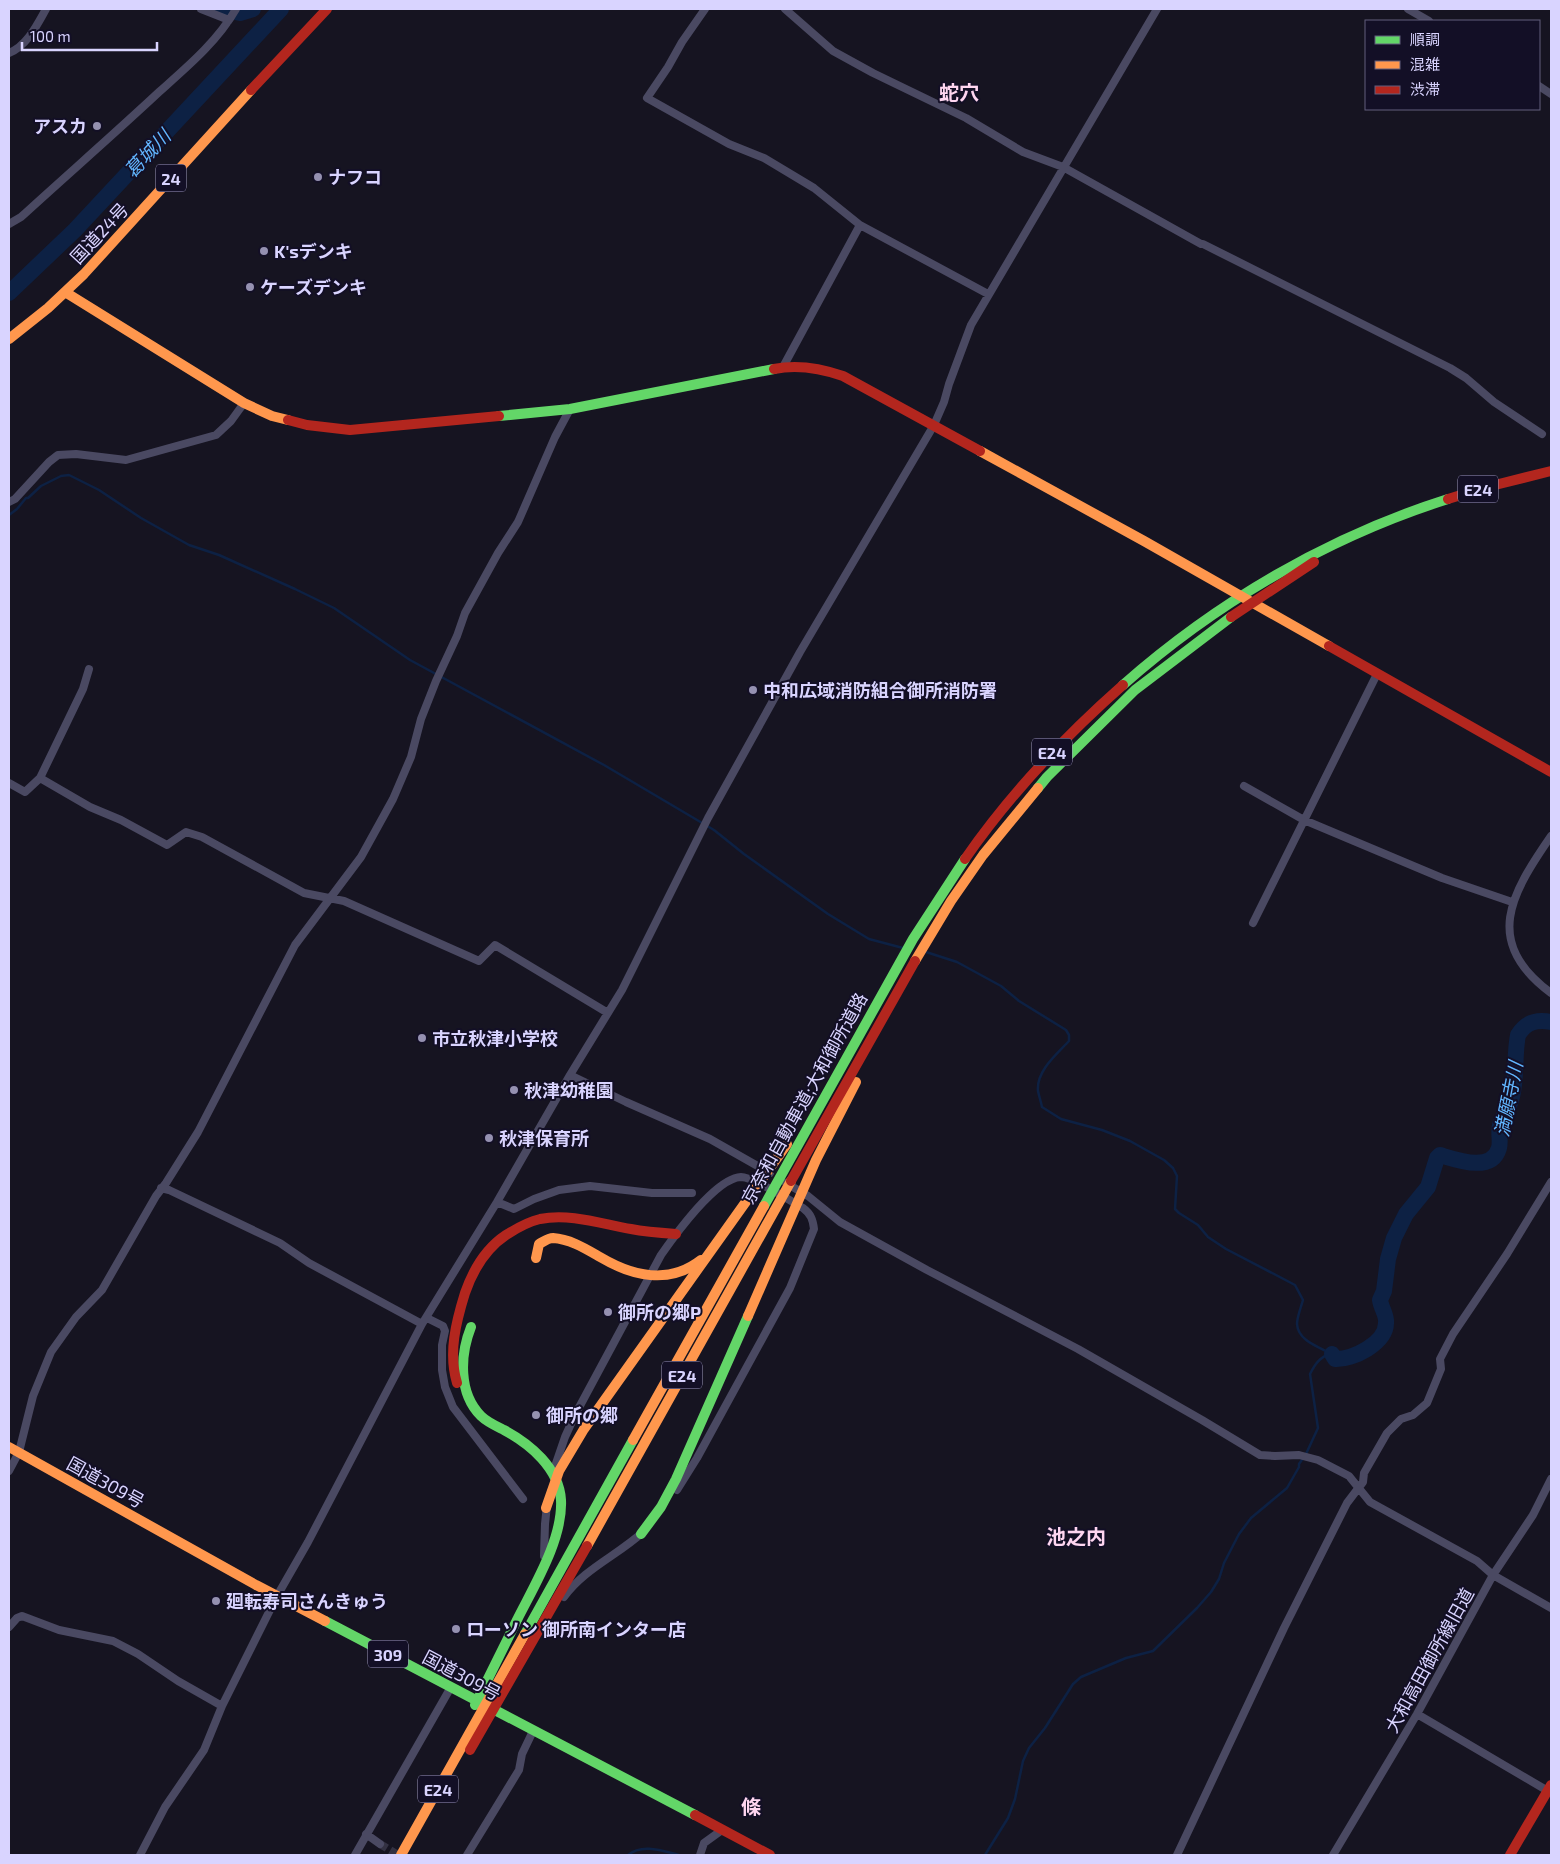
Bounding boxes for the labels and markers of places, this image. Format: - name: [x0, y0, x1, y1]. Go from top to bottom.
- place label: アスカ: [33, 115, 87, 137]
- marker: アスカ: [91, 120, 103, 132]
- place label: ナフコ: [328, 166, 382, 188]
- marker: ナフコ: [312, 171, 324, 183]
- place label: K'sデンキ: [274, 240, 353, 262]
- marker: K'sデンキ: [258, 245, 270, 257]
- place label: ケーズデンキ: [260, 276, 367, 298]
- marker: ケーズデンキ: [244, 281, 256, 293]
- place label: 中和広域消防組合御所消防署: [763, 679, 997, 701]
- marker: 中和広域消防組合御所消防署: [747, 684, 759, 696]
- place label: 市立秋津小学校: [432, 1027, 558, 1049]
- marker: 市立秋津小学校: [416, 1032, 428, 1044]
- place label: 秋津幼稚園: [524, 1079, 614, 1101]
- marker: 秋津幼稚園: [508, 1084, 520, 1096]
- place label: 秋津保育所: [499, 1127, 589, 1149]
- marker: 秋津保育所: [483, 1132, 495, 1144]
- place label: 御所の郷P: [617, 1301, 701, 1323]
- marker: 御所の郷P: [602, 1306, 614, 1318]
- place label: 御所の郷: [545, 1404, 618, 1426]
- marker: 御所の郷: [530, 1409, 542, 1421]
- place label: 廻転寿司さんきゅう: [226, 1590, 388, 1612]
- marker: 廻転寿司さんきゅう: [210, 1595, 222, 1607]
- place label: ローソン 御所南インター店: [466, 1618, 686, 1640]
- marker: ローソン 御所南インター店: [450, 1623, 462, 1635]

